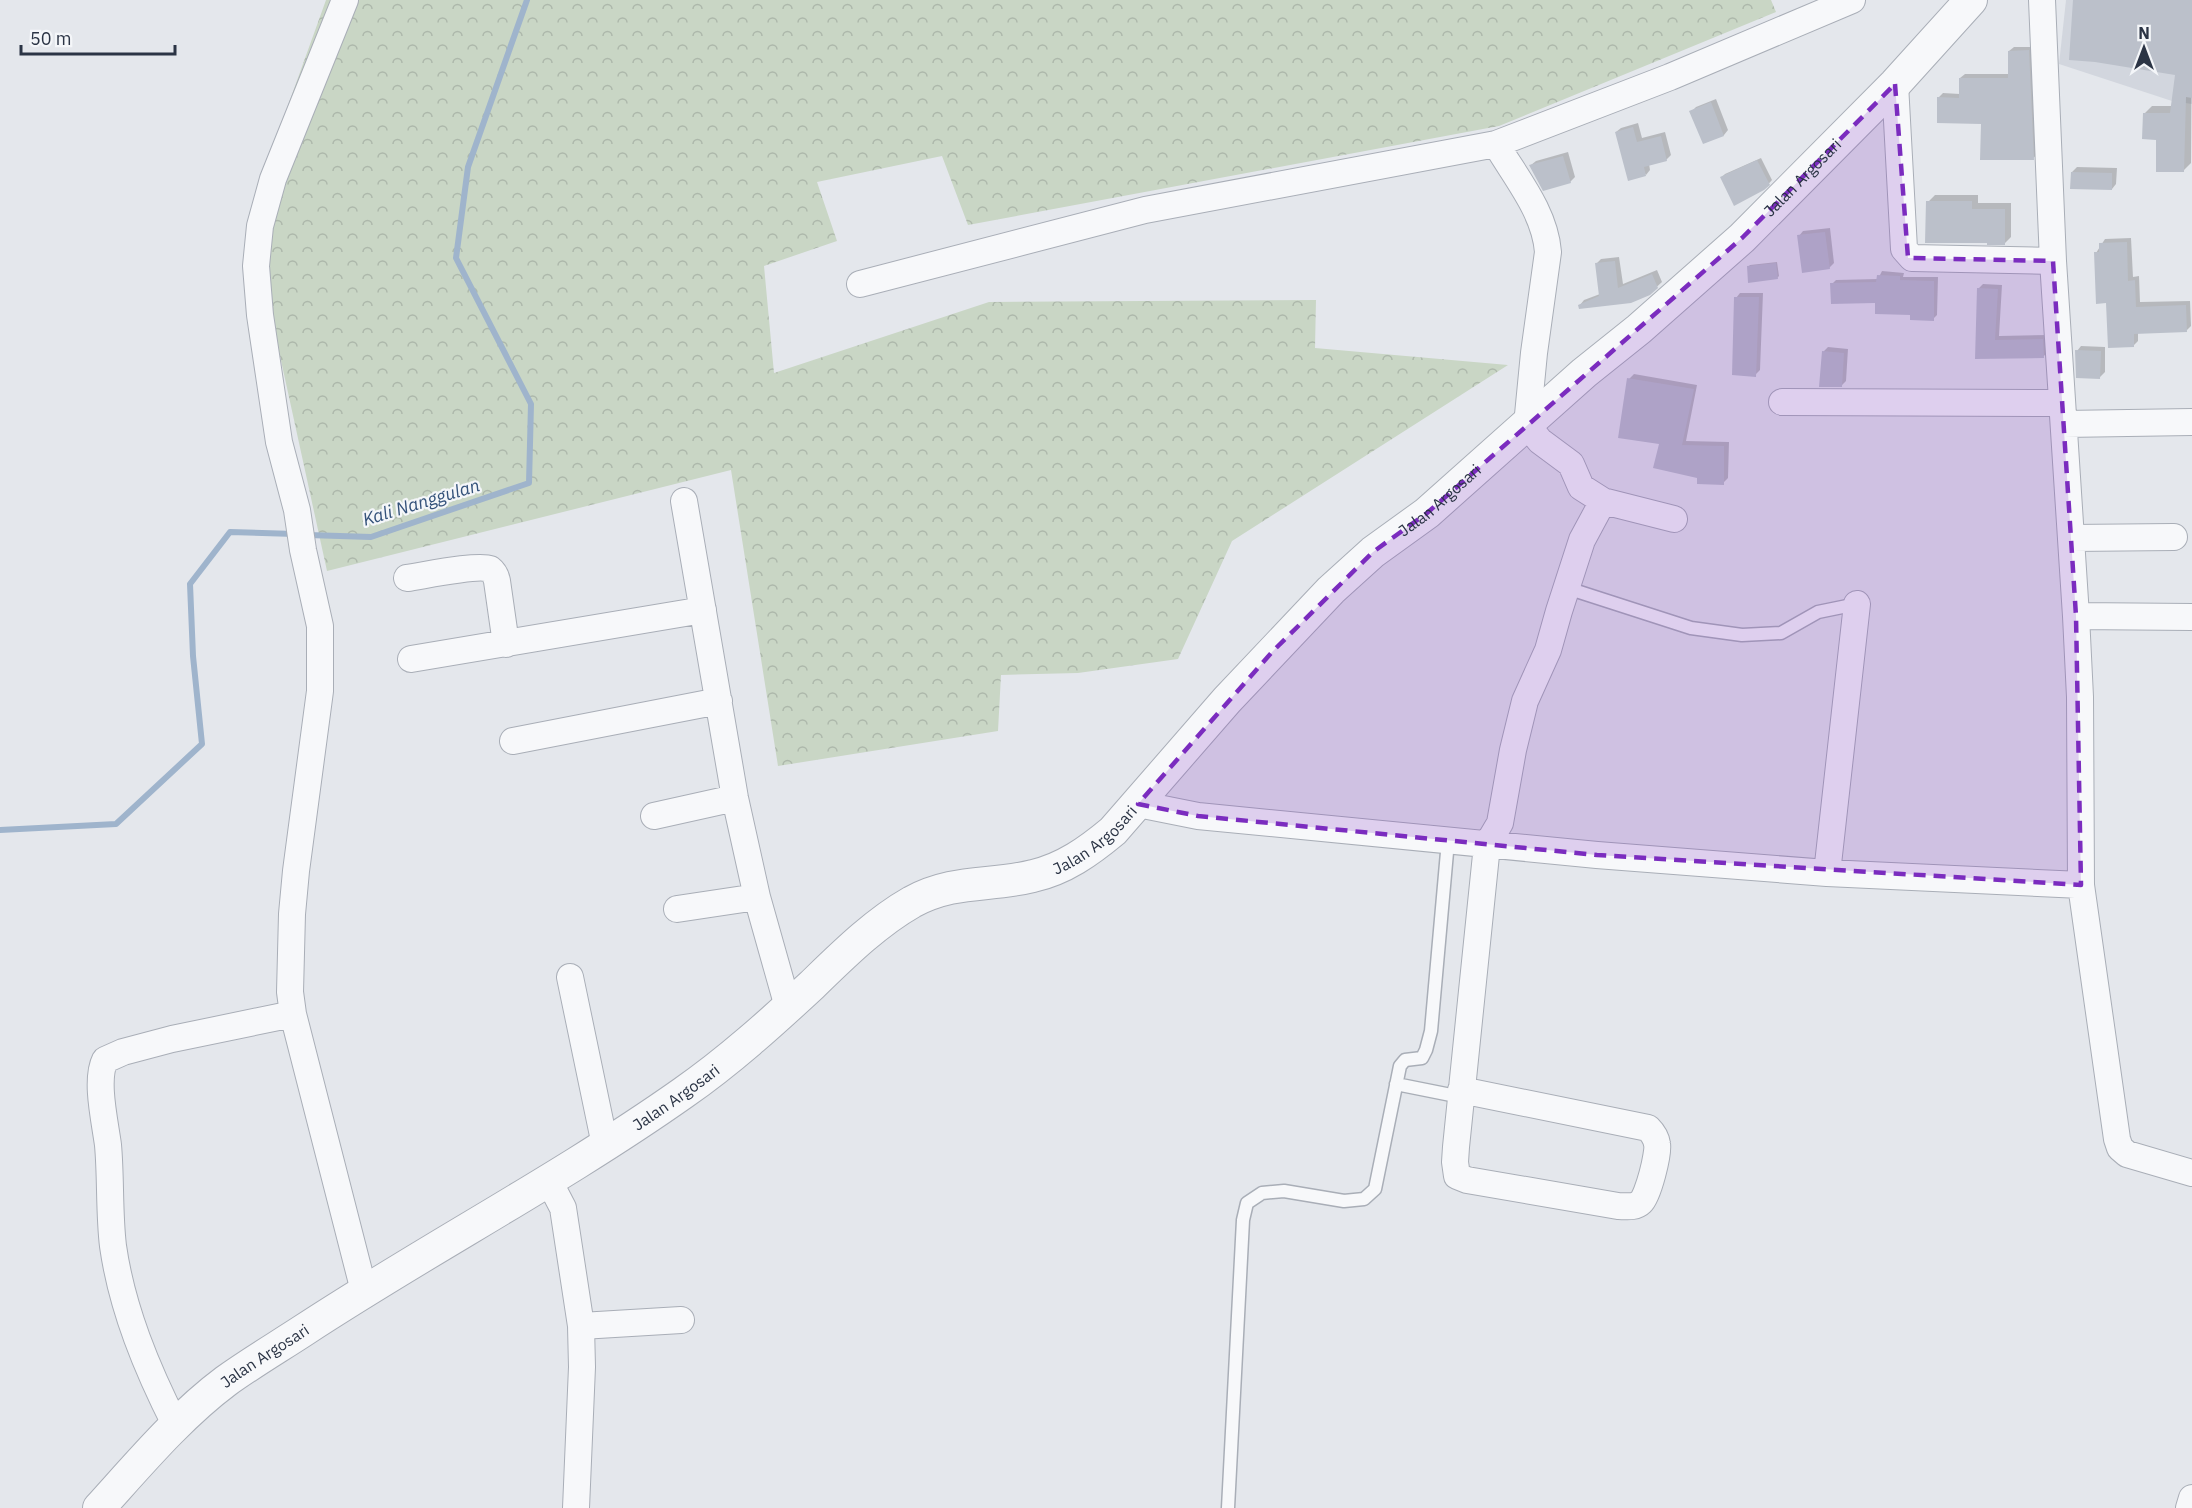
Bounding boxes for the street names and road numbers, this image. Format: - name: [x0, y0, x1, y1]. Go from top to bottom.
- street label: Jalan Argosari: [1759, 134, 1845, 221]
- street label: Jalan Argosari: [1394, 460, 1485, 541]
- street label: Jalan Argosari: [1050, 801, 1141, 879]
- street label: Jalan Argosari: [629, 1060, 723, 1135]
- street label: Jalan Argosari: [216, 1320, 313, 1392]

